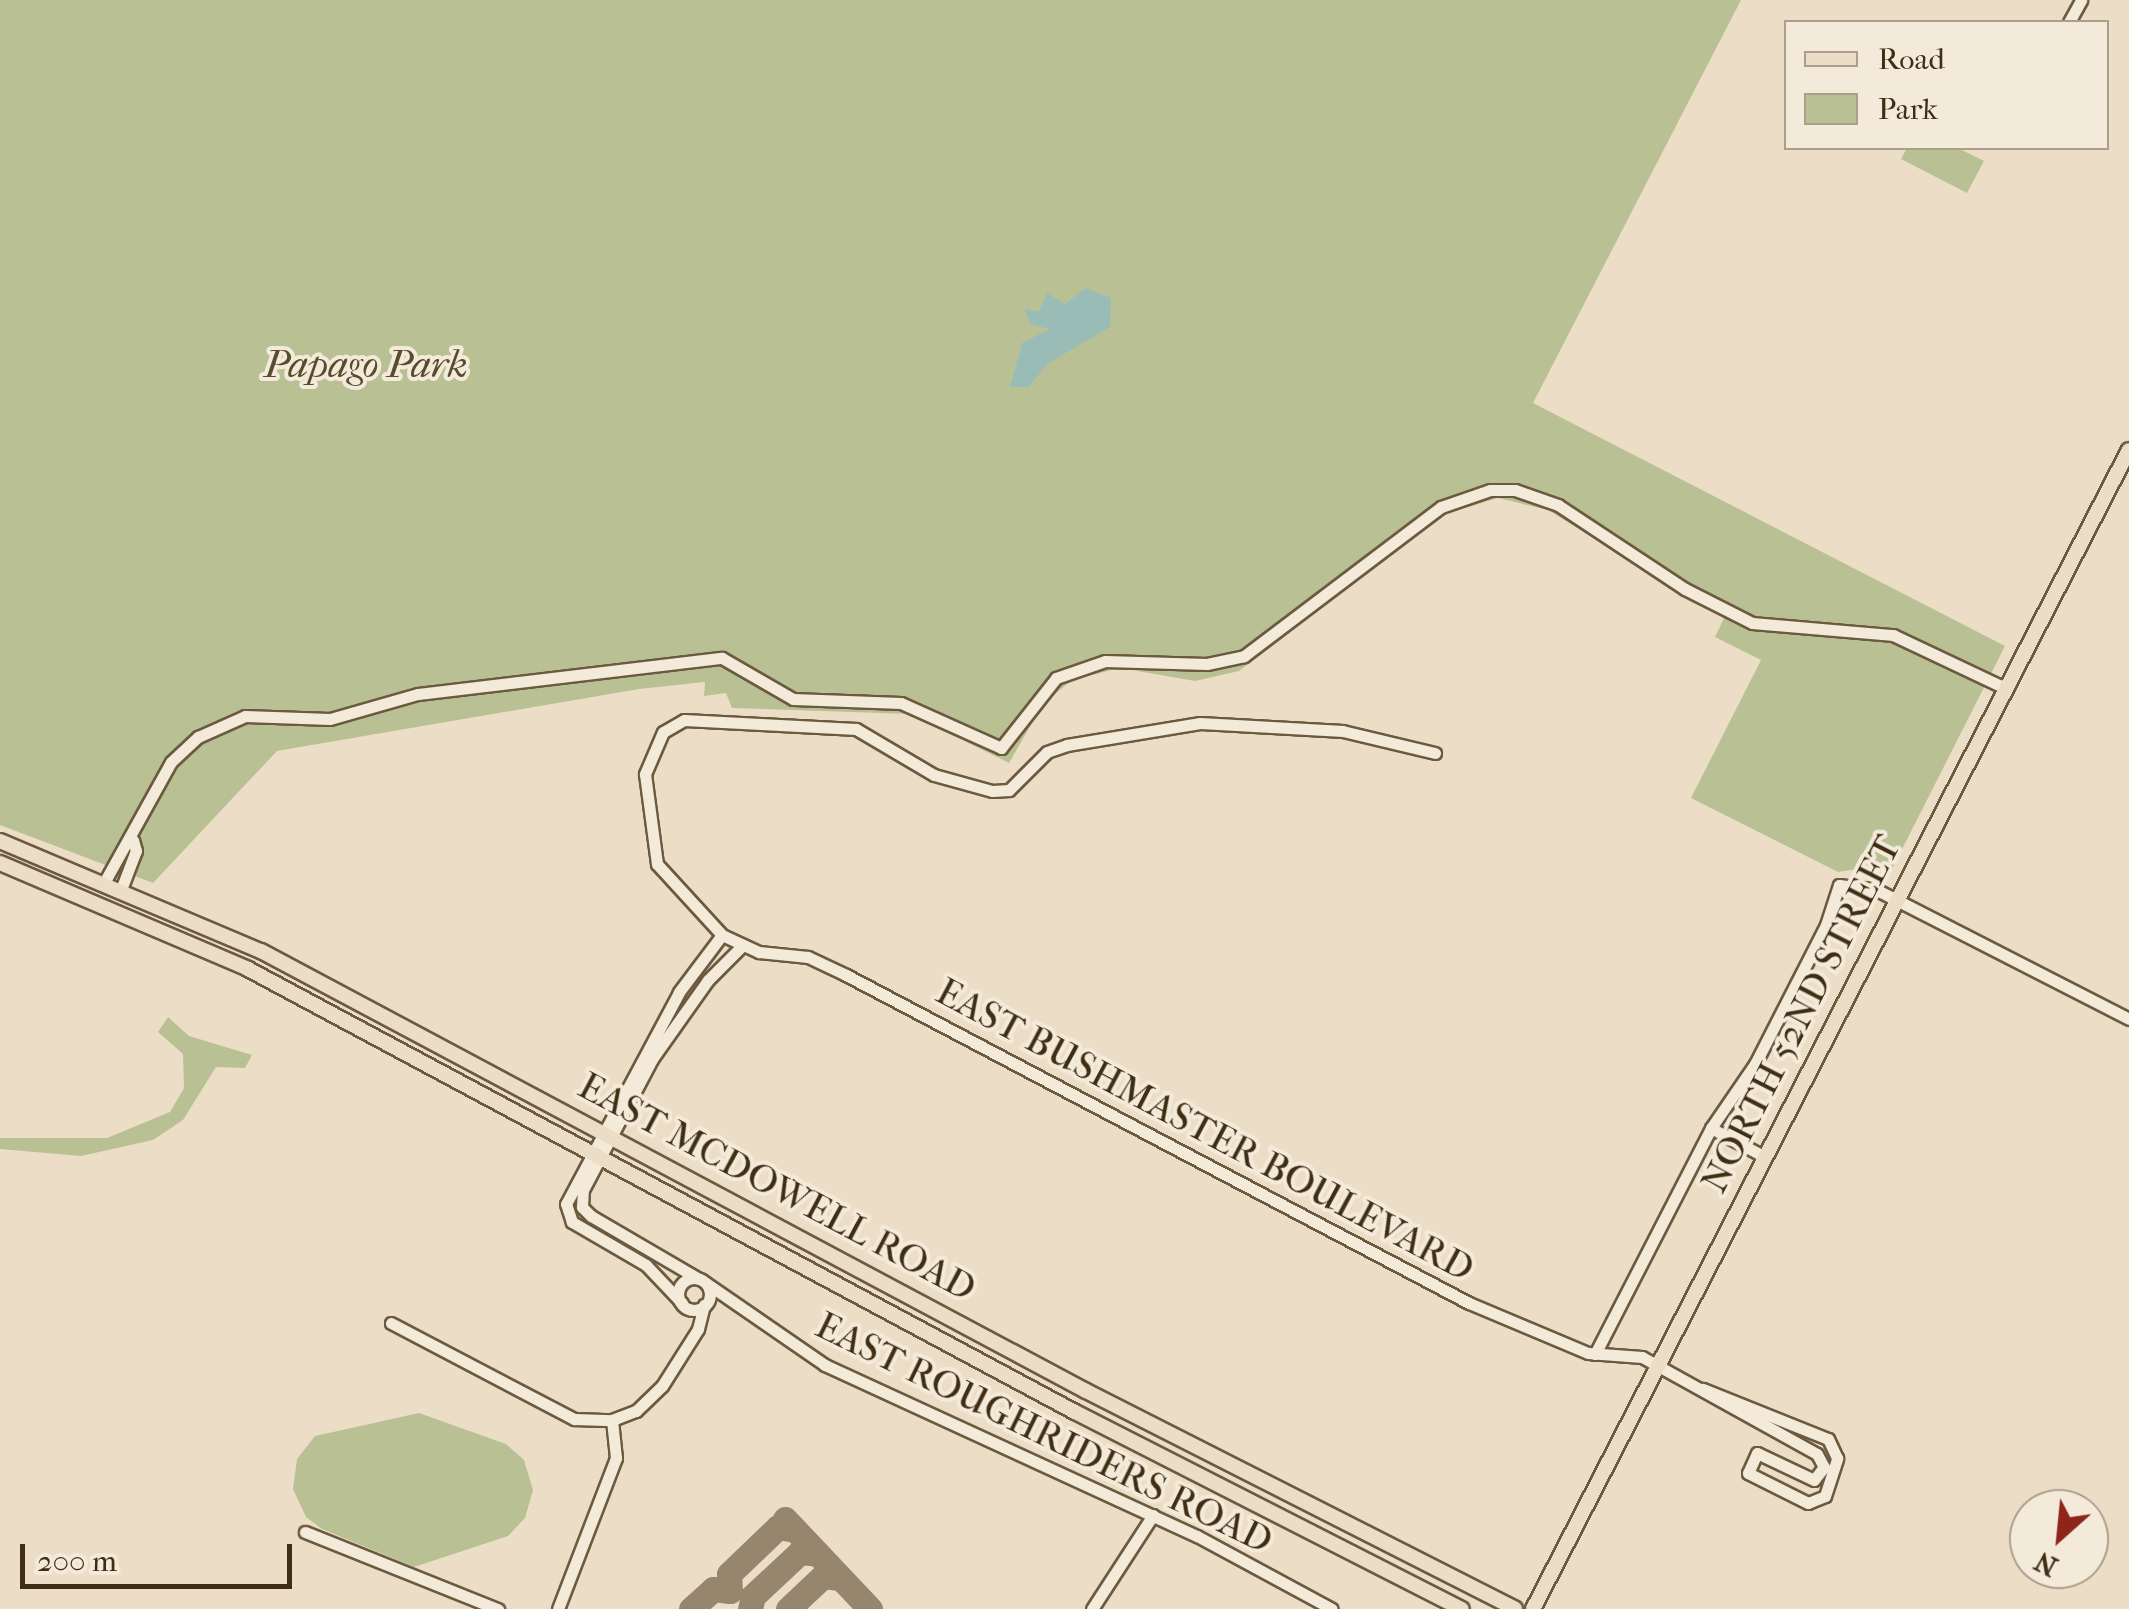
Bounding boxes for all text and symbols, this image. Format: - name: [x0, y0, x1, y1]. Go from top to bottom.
- legend: [1784, 20, 2109, 150]
- text: Road: [1878, 42, 1945, 77]
- text: Park: [1878, 92, 1938, 127]
- park label: Papago Park: [264, 342, 468, 388]
- street label: NORTH 52ND STREET: [1691, 828, 1911, 1200]
- street label: EAST BUSHMASTER BOULEVARD: [928, 969, 1482, 1291]
- street label: EAST MCDOWELL ROAD: [571, 1063, 983, 1311]
- street label: EAST ROUGHRIDERS ROAD: [808, 1302, 1280, 1564]
- north arrow: [2009, 1489, 2109, 1589]
- scale bar: [25, 1524, 298, 1586]
- text: 200 m: [37, 1544, 117, 1579]
- text: N: [2029, 1545, 2063, 1584]

